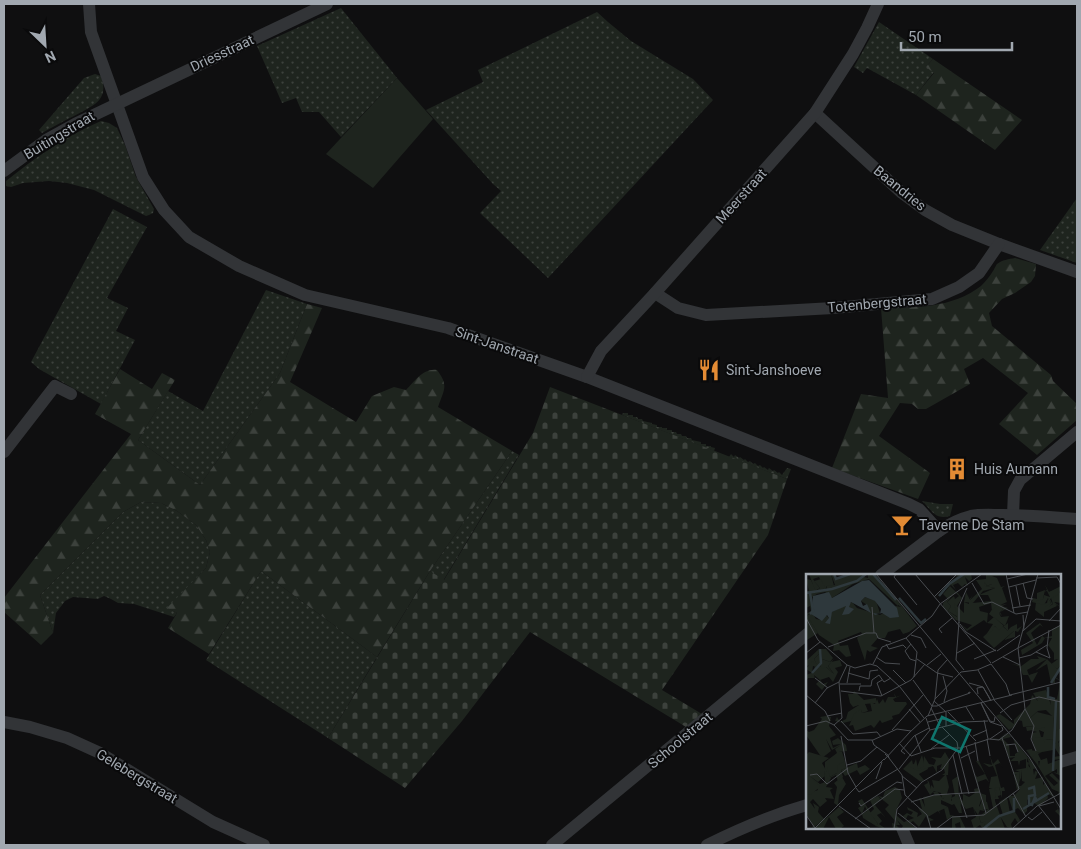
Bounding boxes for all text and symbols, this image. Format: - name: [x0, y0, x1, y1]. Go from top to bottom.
- north arrow: [20, 20, 70, 70]
- scale bar: [901, 20, 1012, 52]
- text: 50 m: [908, 28, 942, 46]
- street label: Driesstraat: [188, 31, 257, 75]
- text: N: [43, 47, 58, 66]
- street label: Buitingstraat: [21, 107, 98, 162]
- street label: Baandries: [871, 162, 929, 214]
- street label: Meerstraat: [712, 165, 770, 227]
- street label: Totenbergstraat: [827, 291, 928, 315]
- street label: Sint-Janstraat: [453, 323, 541, 367]
- restaurant icon: Sint-Janshoeve: [696, 357, 722, 383]
- place label: Sint-Janshoeve: [726, 362, 821, 378]
- building icon: Huis Aumann: [944, 456, 970, 482]
- place label: Huis Aumann: [974, 461, 1058, 477]
- bar icon: Taverne De Stam: [889, 512, 915, 538]
- place label: Taverne De Stam: [919, 517, 1024, 533]
- inset map: [806, 574, 1061, 829]
- street label: Schoolstraat: [645, 708, 716, 771]
- street label: Gelebergstraat: [94, 746, 181, 807]

